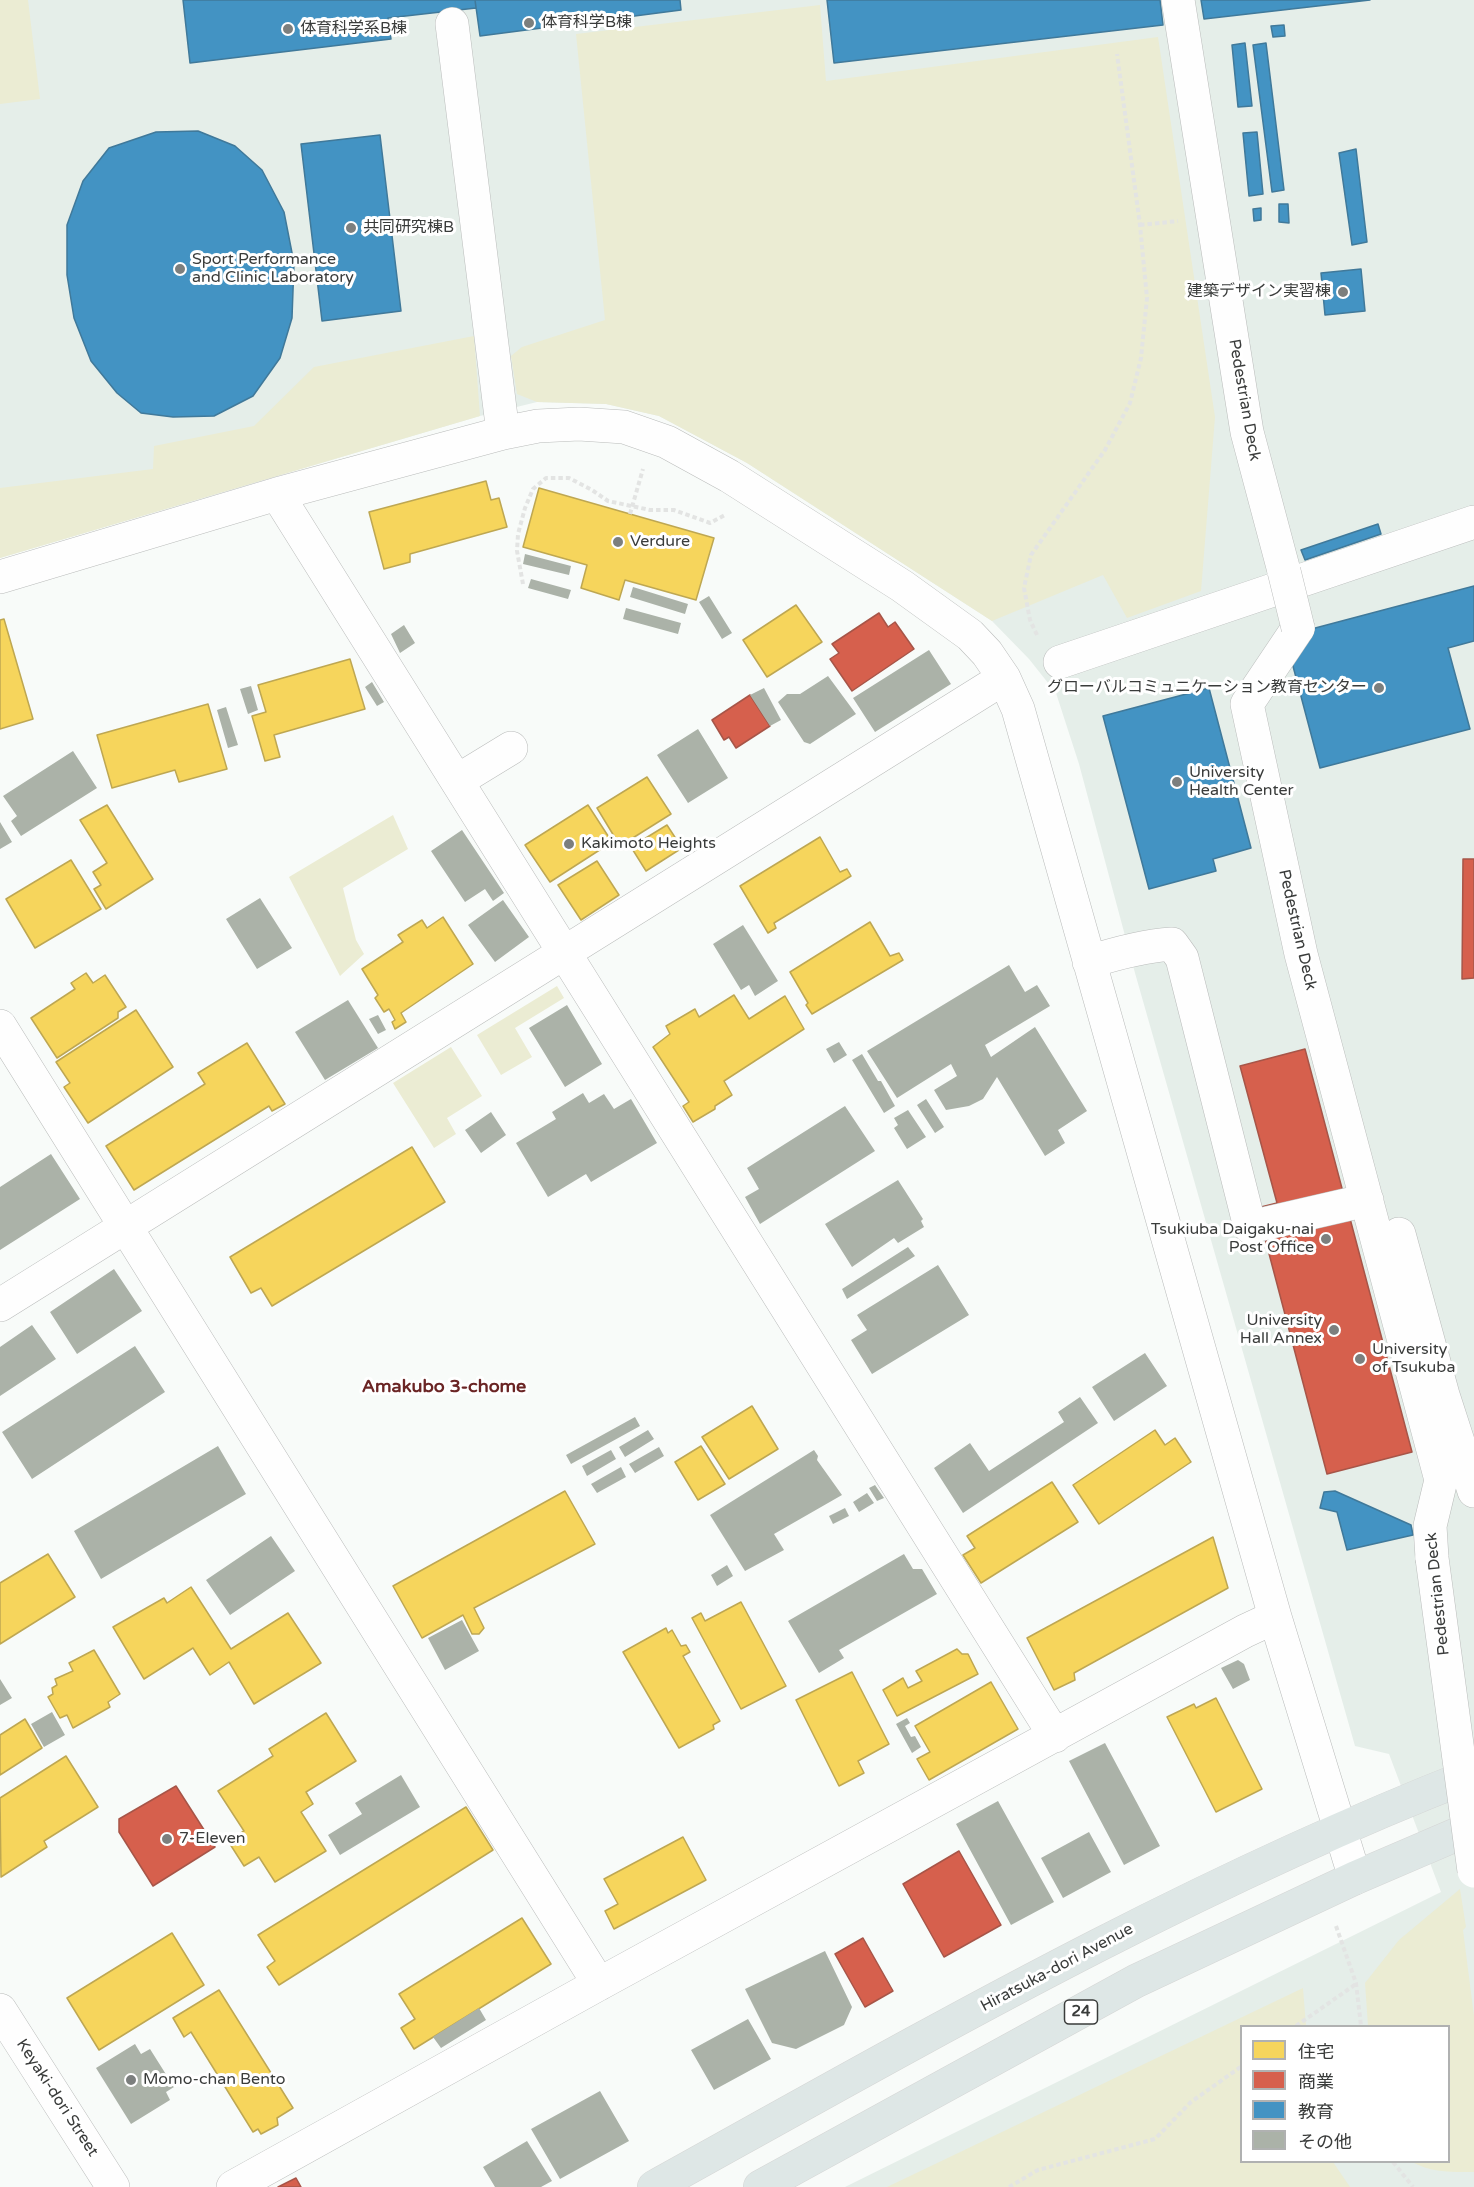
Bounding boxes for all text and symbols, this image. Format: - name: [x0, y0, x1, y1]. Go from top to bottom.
- place label: 体育科学B棟: [541, 13, 632, 33]
- marker: 体育科学B棟: [522, 16, 536, 30]
- place label: 体育科学系B棟: [300, 19, 407, 39]
- marker: 体育科学系B棟: [281, 22, 295, 36]
- place label: 共同研究棟B: [363, 218, 454, 238]
- marker: 共同研究棟B: [344, 221, 358, 235]
- place label: Sport Performance and Clinic Laboratory: [192, 250, 354, 288]
- marker: Sport Performance and Clinic Laboratory: [173, 262, 187, 276]
- place label: 建築デザイン実習棟: [1187, 282, 1331, 302]
- marker: 建築デザイン実習棟: [1336, 285, 1350, 299]
- street label: Pedestrian Deck: [1224, 338, 1264, 462]
- place label: Verdure: [630, 532, 690, 552]
- marker: Verdure: [611, 535, 625, 549]
- place label: グローバルコミュニケーション教育センター: [1047, 678, 1367, 698]
- marker: グローバルコミュニケーション教育センター: [1372, 681, 1386, 695]
- place label: University Health Center: [1189, 763, 1294, 801]
- marker: University Health Center: [1170, 775, 1184, 789]
- place label: Kakimoto Heights: [581, 834, 716, 854]
- marker: Kakimoto Heights: [562, 837, 576, 851]
- street label: Pedestrian Deck: [1274, 868, 1320, 992]
- place label: Tsukiuba Daigaku-nai Post Office: [1151, 1220, 1314, 1258]
- marker: Tsukiuba Daigaku-nai Post Office: [1319, 1232, 1333, 1246]
- place label: University Hall Annex: [1240, 1311, 1322, 1349]
- marker: University Hall Annex: [1327, 1323, 1341, 1337]
- place label: University of Tsukuba: [1372, 1340, 1455, 1378]
- marker: University of Tsukuba: [1353, 1352, 1367, 1366]
- district label: Amakubo 3-chome: [362, 1376, 526, 1398]
- street label: Pedestrian Deck: [1422, 1532, 1454, 1656]
- place label: 7-Eleven: [179, 1829, 246, 1849]
- marker: 7-Eleven: [160, 1832, 174, 1846]
- street label: Hiratsuka-dori Avenue: [978, 1920, 1136, 2016]
- road number: 24: [1064, 2000, 1098, 2024]
- legend: [1240, 2025, 1450, 2163]
- street label: Keyaki-dori Street: [12, 2036, 102, 2160]
- text: 住宅: [1298, 2041, 1334, 2063]
- place label: Momo-chan Bento: [143, 2070, 285, 2090]
- text: 商業: [1298, 2071, 1334, 2093]
- marker: Momo-chan Bento: [124, 2073, 138, 2087]
- text: 教育: [1298, 2101, 1334, 2123]
- text: その他: [1298, 2131, 1352, 2153]

